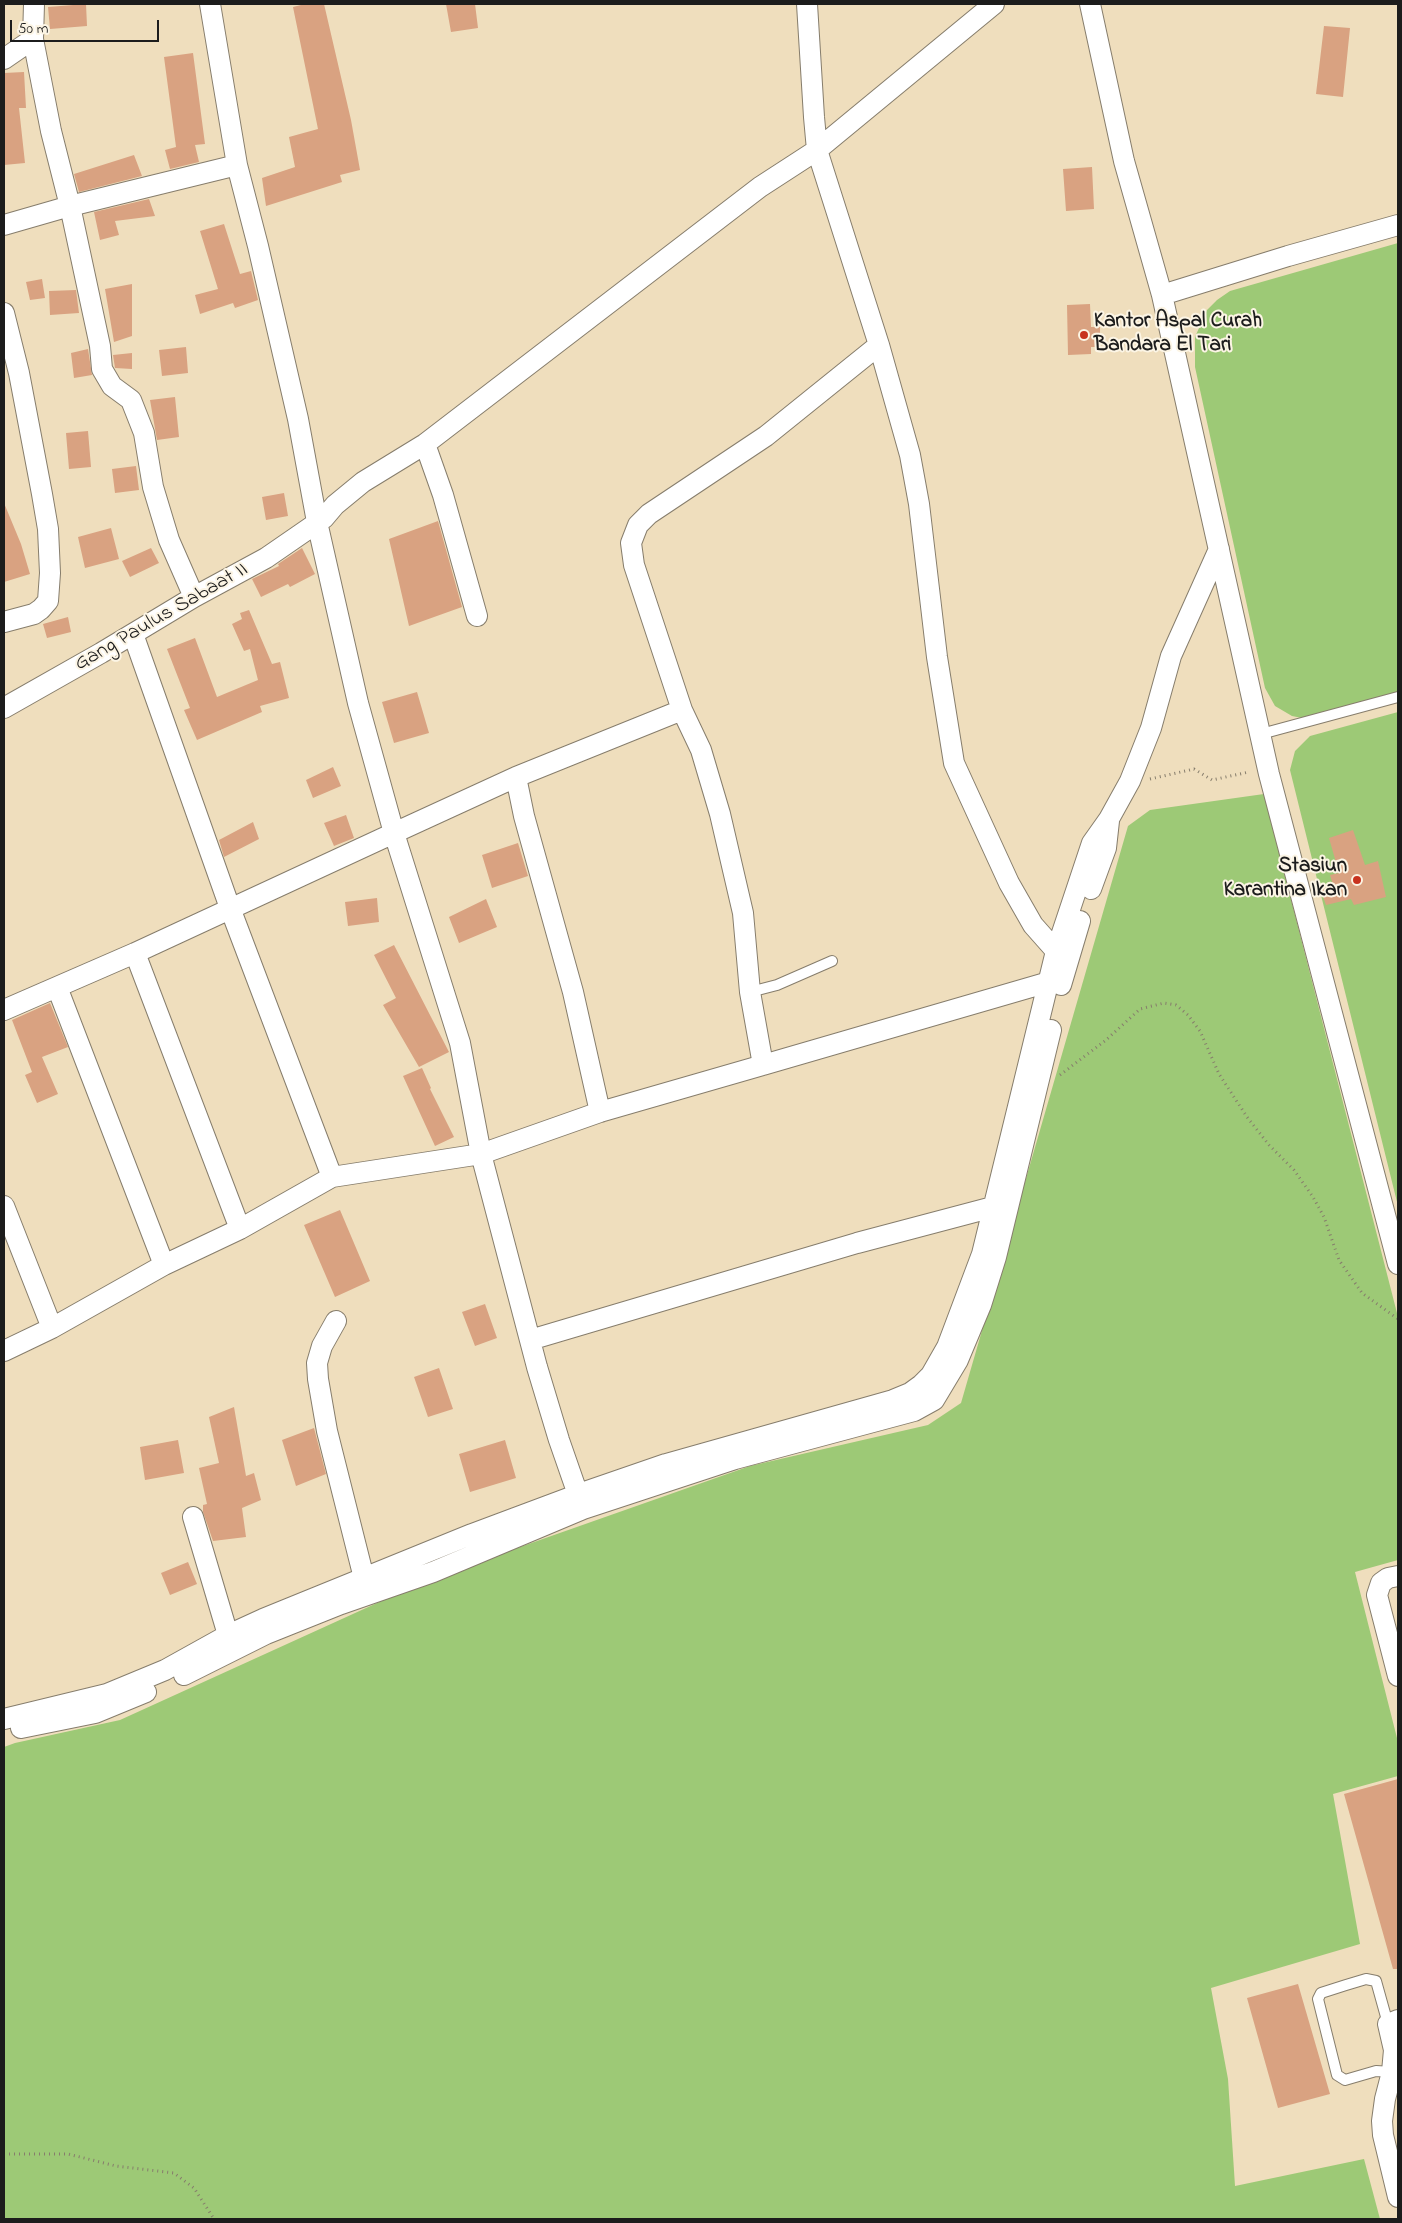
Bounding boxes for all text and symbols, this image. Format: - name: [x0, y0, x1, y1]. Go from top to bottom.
- scale bar: [12, 10, 161, 42]
- text: 50 m: [18, 18, 48, 40]
- place label: Kantor Aspal Curah Bandara El Tari: [1094, 310, 1262, 360]
- marker: Kantor Aspal Curah Bandara El Tari: [1078, 329, 1090, 341]
- street label: Gang Paulus Sabaat II: [71, 558, 253, 678]
- place label: Stasiun Karantina Ikan: [1224, 855, 1347, 905]
- marker: Stasiun Karantina Ikan: [1351, 874, 1363, 886]

